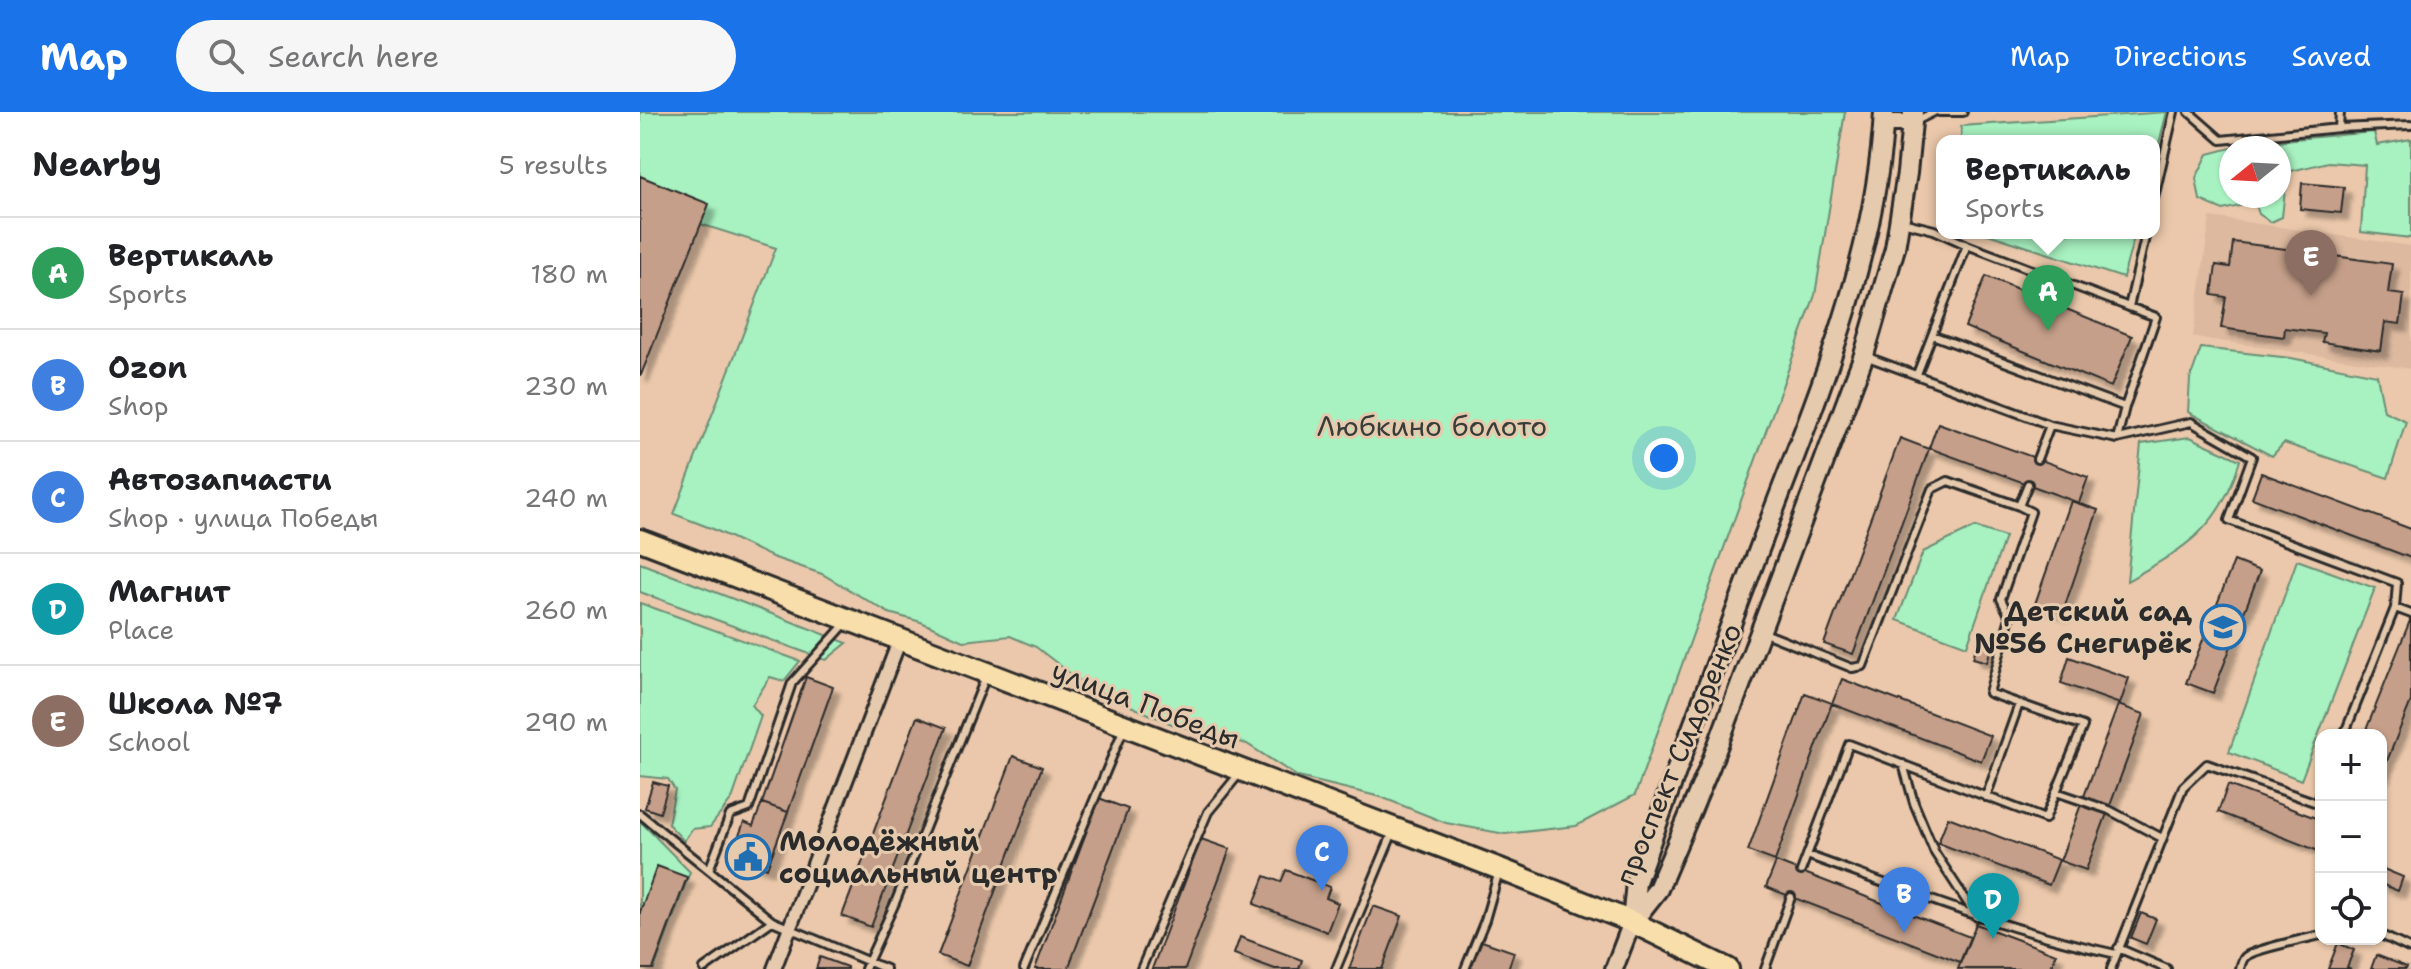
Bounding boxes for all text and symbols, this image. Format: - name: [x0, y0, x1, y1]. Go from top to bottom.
- search box: [176, 20, 736, 92]
- text: Map: [40, 31, 128, 82]
- icon: search: [204, 34, 248, 78]
- text: Search here: [268, 36, 439, 77]
- text: Map: [2010, 37, 2070, 75]
- text: Directions: [2114, 37, 2248, 75]
- text: Saved: [2292, 37, 2371, 75]
- popup: [1936, 135, 2160, 239]
- north arrow: [2219, 136, 2291, 208]
- text: Nearby: [32, 141, 162, 187]
- text: 5 results: [499, 147, 608, 182]
- text: Вертикаль: [1965, 149, 2131, 190]
- text: Sports: [1965, 190, 2045, 225]
- pin: E: [2285, 230, 2337, 296]
- text: Вертикаль: [108, 235, 273, 276]
- text: A: [48, 256, 68, 291]
- text: 180 m: [530, 256, 608, 291]
- pin: A: [2022, 265, 2074, 331]
- text: Sports: [108, 276, 188, 311]
- text: Ozon: [108, 347, 187, 388]
- text: B: [50, 368, 66, 403]
- text: 230 m: [524, 368, 608, 403]
- text: Shop: [108, 388, 169, 423]
- park label: Любкино болото: [1317, 407, 1547, 445]
- your location: [1644, 438, 1684, 478]
- text: Автозапчасти: [108, 459, 332, 500]
- text: C: [50, 480, 66, 515]
- text: 240 m: [524, 480, 608, 515]
- text: Shop · улица Победы: [108, 500, 379, 535]
- text: Магнит: [108, 571, 231, 612]
- text: D: [49, 592, 67, 627]
- text: 260 m: [524, 592, 608, 627]
- place label: Детский сад №56 Снегирёк: [1974, 592, 2192, 662]
- school or university icon: Детский сад №56 Снегирёк: [2199, 603, 2247, 651]
- text: Place: [108, 612, 174, 647]
- street label: проспект Сидоренко: [1606, 617, 1750, 891]
- street label: улица Победы: [1046, 651, 1246, 757]
- text: Школа №7: [108, 683, 283, 724]
- text: E: [49, 704, 67, 739]
- text: 290 m: [524, 704, 608, 739]
- text: School: [108, 724, 190, 759]
- map controls: [2315, 729, 2387, 945]
- button: +: [2315, 729, 2387, 801]
- button: −: [2315, 801, 2387, 873]
- place label: Молодёжный социальный центр: [779, 822, 1058, 892]
- pin: C: [1296, 825, 1348, 891]
- public building icon: Молодёжный социальный центр: [724, 833, 772, 881]
- pin: B: [1878, 867, 1930, 933]
- pin: D: [1967, 873, 2019, 939]
- button: locate: [2315, 873, 2387, 945]

